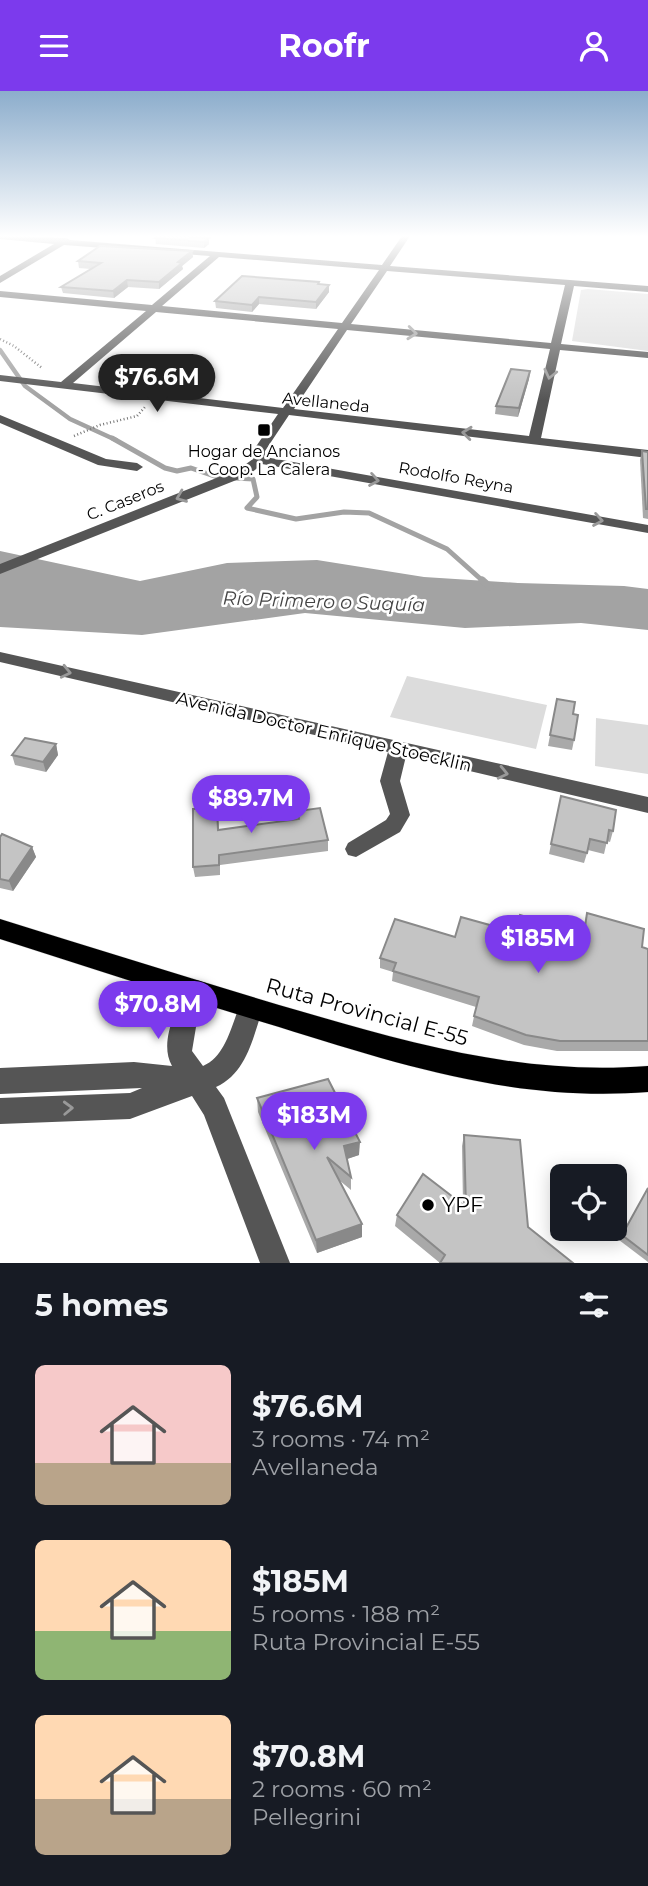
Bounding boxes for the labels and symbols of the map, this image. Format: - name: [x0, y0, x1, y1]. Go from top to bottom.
- one-way arrow: [407, 325, 418, 340]
- pin: $76.6M: [100, 355, 214, 414]
- one-way arrow: [544, 368, 558, 380]
- street label: Avellaneda: [281, 388, 371, 417]
- marker: Hogar de Ancianos - Coop. La Calera: [256, 422, 272, 438]
- one-way arrow: [461, 426, 472, 441]
- place label: Hogar de Ancianos - Coop. La Calera: [188, 442, 340, 479]
- street label: Rodolfo Reyna: [397, 458, 515, 497]
- one-way arrow: [368, 472, 380, 487]
- street label: C. Caseros: [84, 476, 167, 525]
- one-way arrow: [175, 489, 187, 503]
- one-way arrow: [592, 512, 604, 527]
- water label: Río Primero o Suquía: [222, 586, 426, 617]
- one-way arrow: [60, 664, 72, 679]
- street label: Avenida Doctor Enrique Stoecklin: [174, 687, 474, 777]
- one-way arrow: [497, 765, 509, 779]
- pin: $89.7M: [194, 775, 308, 835]
- pin: $185M: [489, 915, 587, 975]
- street label: Ruta Provincial E-55: [263, 972, 471, 1051]
- pin: $70.8M: [101, 981, 215, 1041]
- pin: $183M: [265, 1093, 363, 1152]
- one-way arrow: [63, 1101, 74, 1116]
- place label: YPF: [442, 1192, 483, 1217]
- marker: YPF: [420, 1197, 436, 1213]

